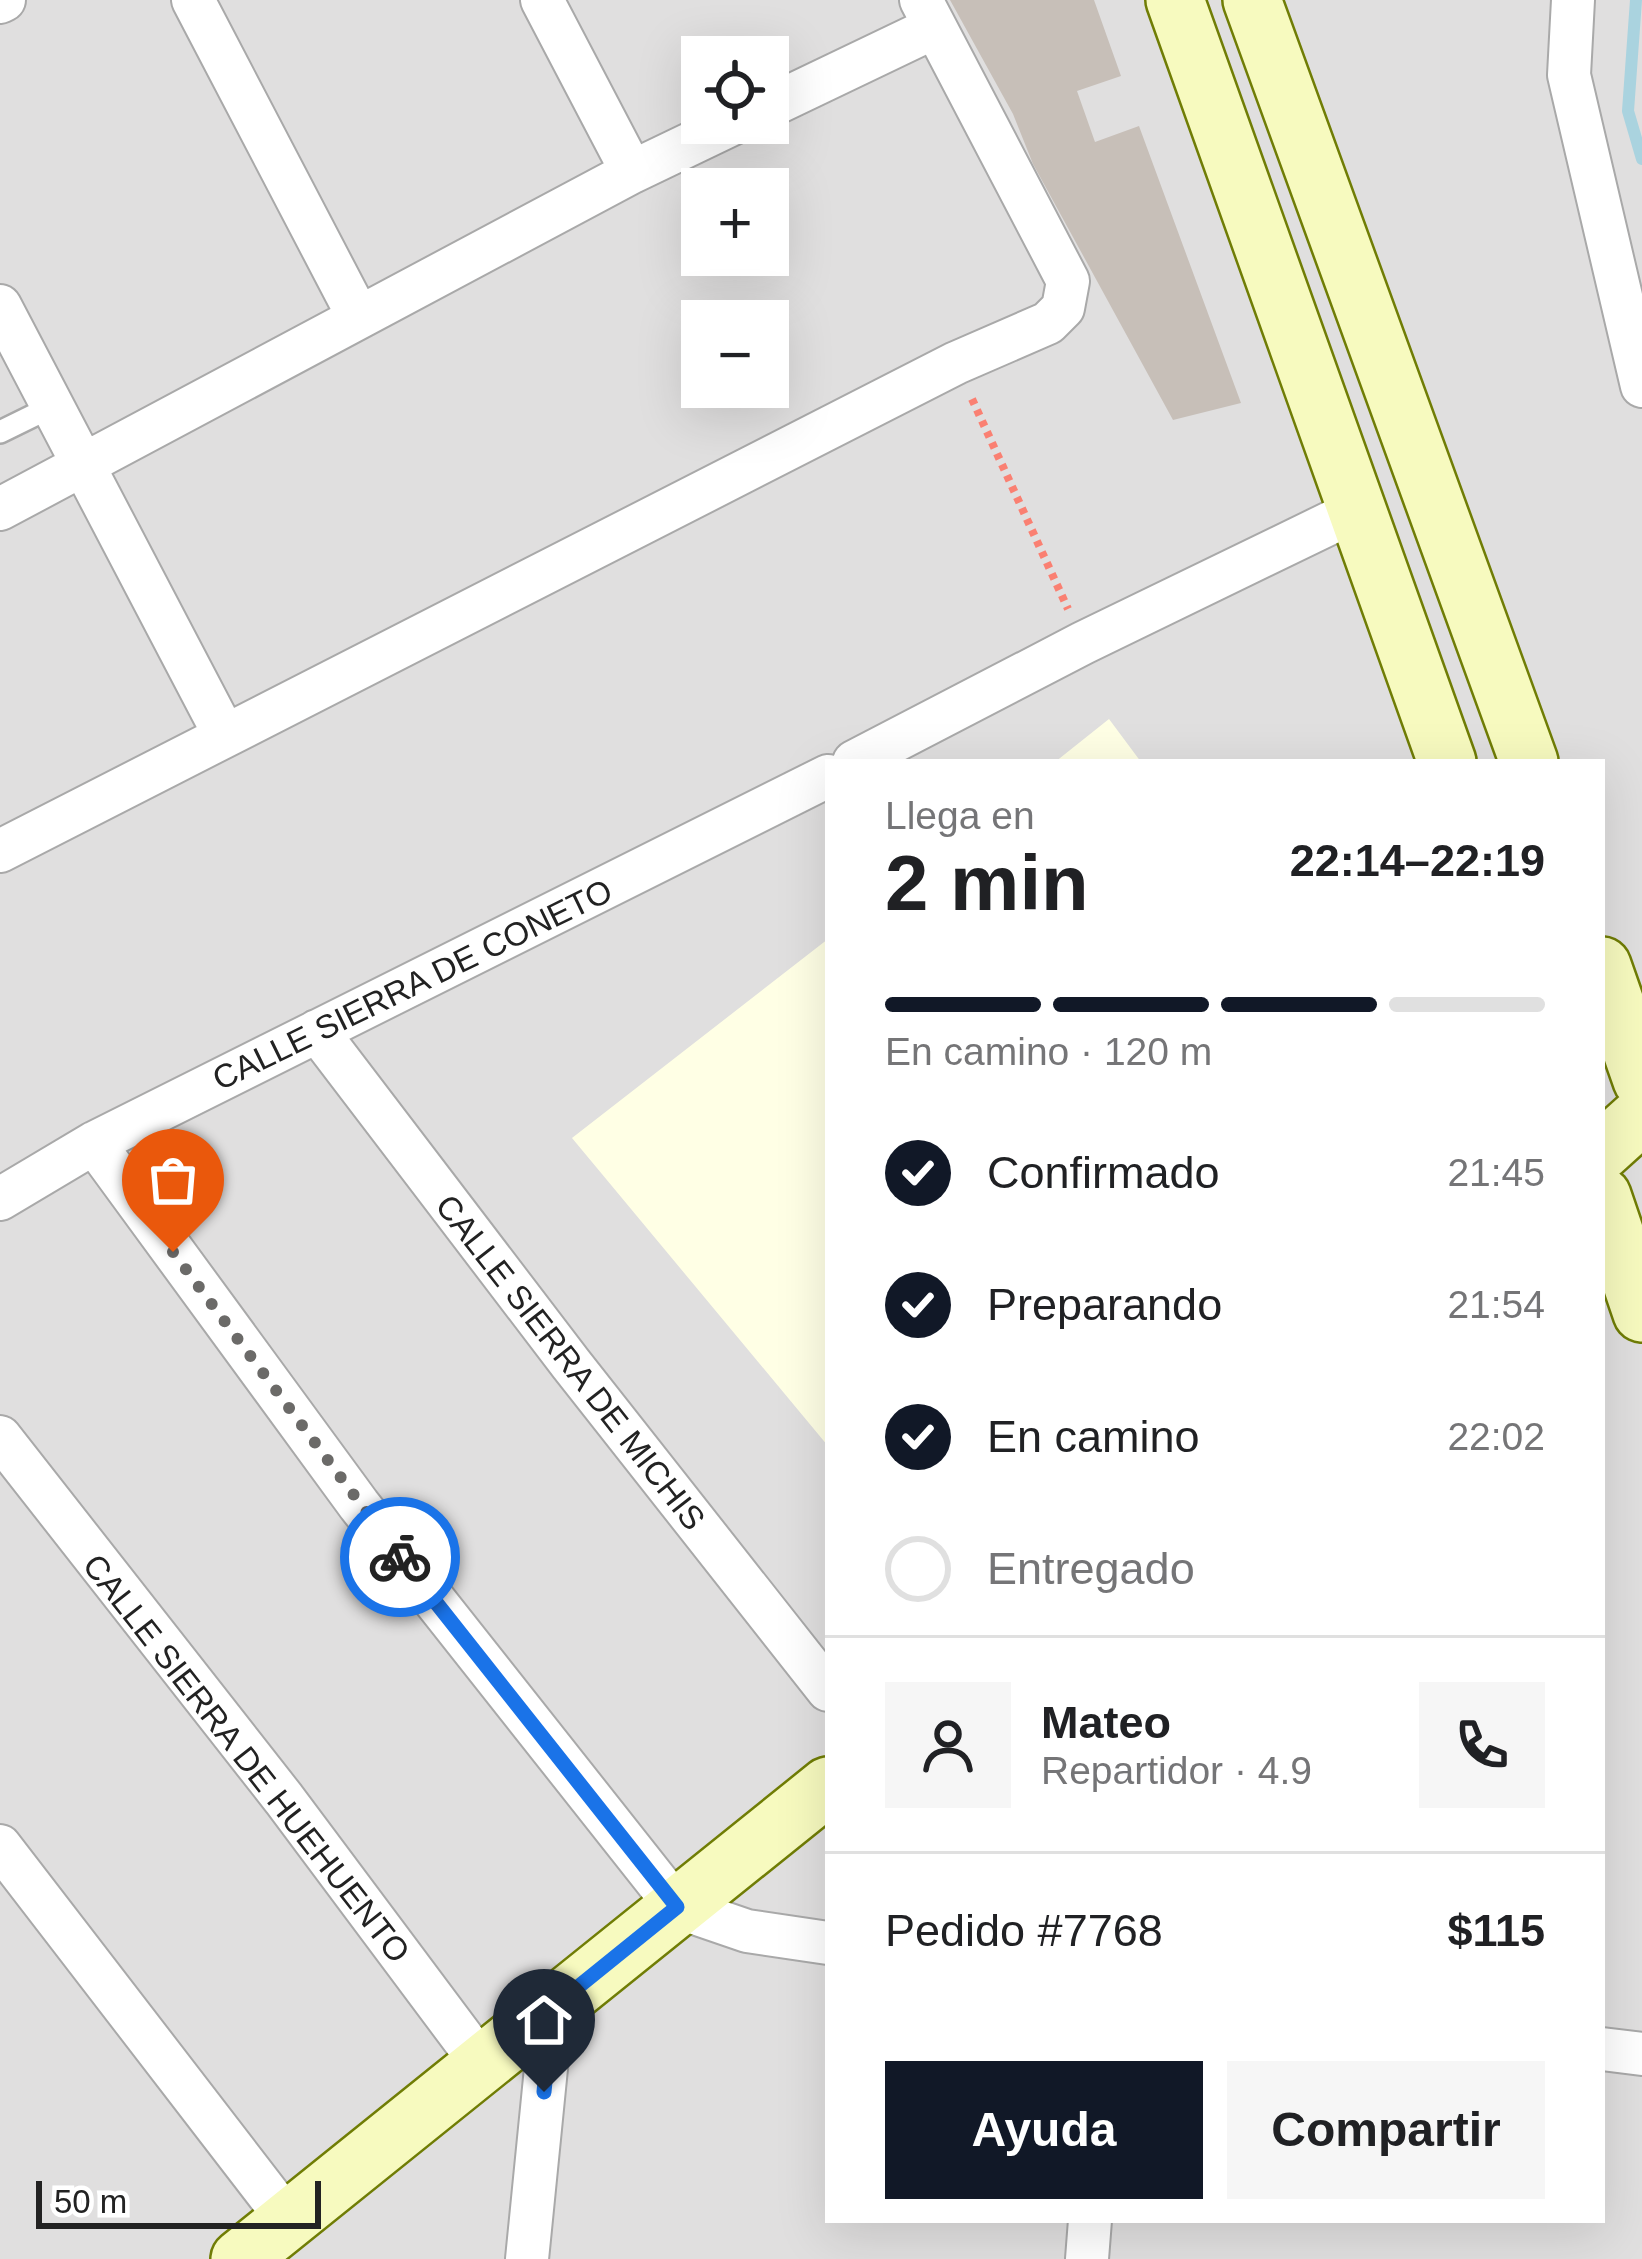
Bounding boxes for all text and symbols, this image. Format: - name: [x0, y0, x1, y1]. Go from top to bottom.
- map controls: [681, 36, 789, 408]
- button: locate: [681, 36, 789, 144]
- button: +: [681, 168, 789, 276]
- button: −: [681, 300, 789, 408]
- text: Llega en: [885, 794, 1035, 837]
- text: 22:14–22:19: [1290, 835, 1545, 886]
- text: 2 min: [885, 839, 1089, 927]
- street label: CALLE SIERRA DE CONETO: [207, 871, 618, 1097]
- text: En camino · 120 m: [885, 1030, 1212, 1073]
- pin: [122, 1129, 224, 1252]
- icon: check: [885, 1140, 951, 1206]
- icon: bag: [140, 1147, 206, 1213]
- text: Confirmado: [987, 1147, 1220, 1198]
- text: 21:45: [1447, 1151, 1545, 1194]
- street label: CALLE SIERRA DE MICHIS: [428, 1188, 713, 1537]
- icon: check: [885, 1272, 951, 1338]
- text: Preparando: [987, 1279, 1222, 1330]
- text: 21:54: [1447, 1283, 1545, 1326]
- icon: check: [885, 1404, 951, 1470]
- text: En camino: [987, 1411, 1200, 1462]
- text: 22:02: [1447, 1415, 1545, 1458]
- courier: [340, 1497, 460, 1617]
- icon: bike: [367, 1524, 433, 1590]
- text: Entregado: [987, 1543, 1195, 1594]
- street label: CALLE SIERRA DE HUEHUENTO: [76, 1547, 417, 1970]
- button: person: [885, 1682, 1011, 1808]
- button: phone: [1419, 1682, 1545, 1808]
- text: Mateo: [1041, 1697, 1171, 1748]
- text: Repartidor · 4.9: [1041, 1749, 1312, 1792]
- text: Pedido #7768: [885, 1905, 1163, 1956]
- text: $115: [1447, 1905, 1545, 1956]
- pin: [493, 1969, 595, 2092]
- icon: home: [511, 1987, 577, 2053]
- button: Ayuda: [885, 2061, 1203, 2199]
- button: Compartir: [1227, 2061, 1545, 2199]
- scale bar: [36, 2175, 321, 2228]
- text: 50 m: [54, 2183, 127, 2220]

